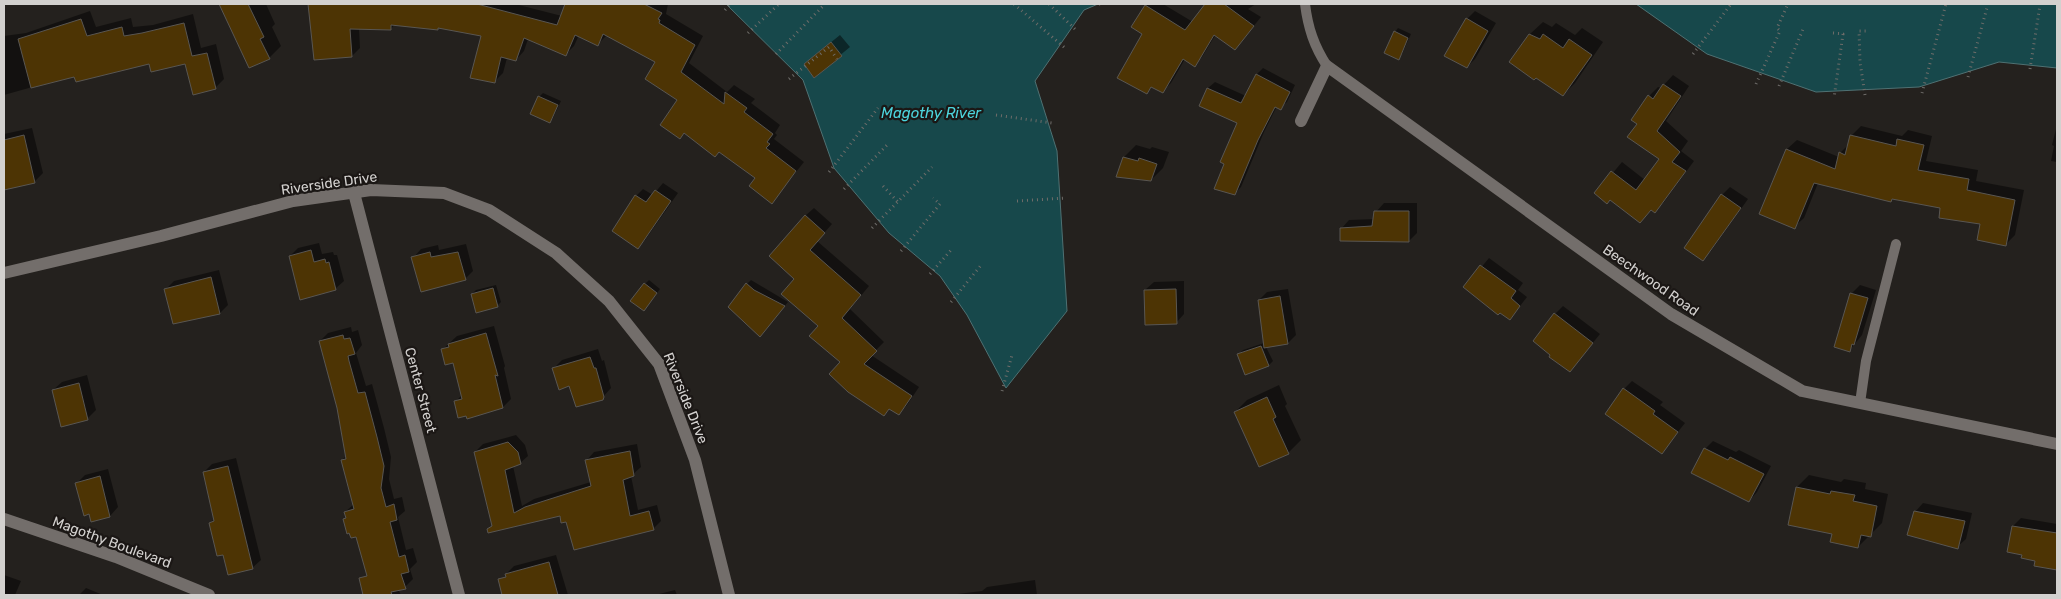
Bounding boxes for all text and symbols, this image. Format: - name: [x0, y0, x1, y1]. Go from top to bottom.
- water label: Magothy River: [881, 104, 982, 122]
- street label: Riverside Drive: [280, 168, 378, 199]
- street label: Beechwood Road: [1599, 241, 1702, 320]
- street label: Center Street: [401, 346, 440, 435]
- street label: Riverside Drive: [659, 350, 712, 446]
- street label: Magothy Boulevard: [50, 513, 174, 572]

